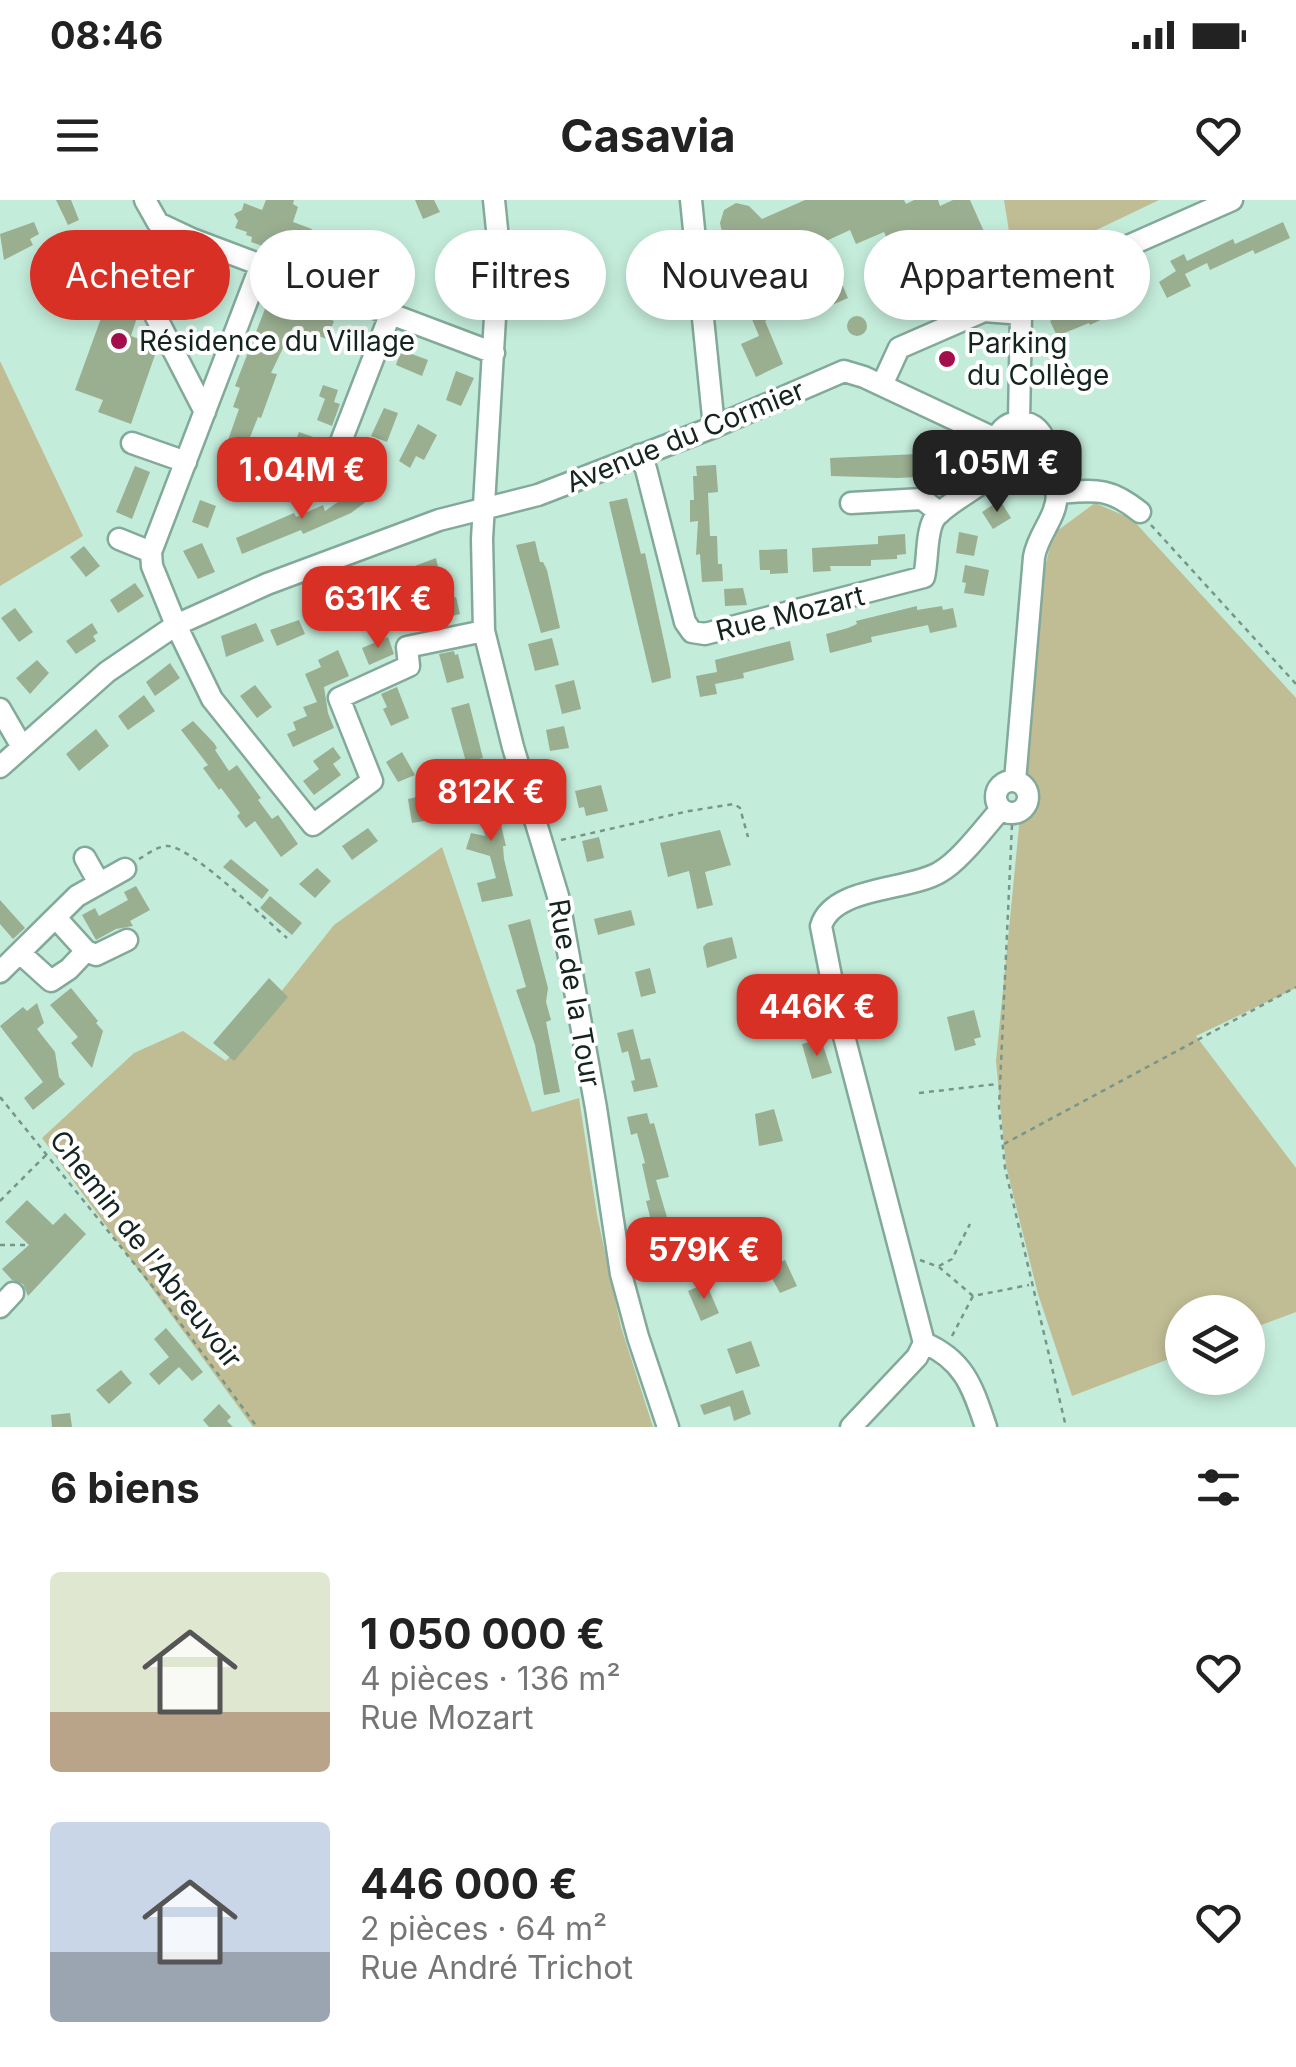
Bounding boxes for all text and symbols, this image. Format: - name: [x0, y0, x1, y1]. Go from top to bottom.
- text: 08:46: [50, 12, 163, 58]
- icon: menu: [50, 108, 105, 163]
- text: Casavia: [560, 108, 736, 163]
- icon: heart: [1191, 108, 1246, 163]
- chip: Acheter: [30, 230, 230, 320]
- chip: Louer: [250, 230, 415, 320]
- chip: Filtres: [435, 230, 606, 320]
- chip: Nouveau: [626, 230, 844, 320]
- chip: Appartement: [864, 230, 1150, 320]
- place label: Résidence du Village: [139, 324, 415, 358]
- place label: Parking du Collège: [967, 326, 1109, 392]
- marker: Résidence du Village: [108, 330, 130, 352]
- marker: Parking du Collège: [936, 348, 958, 370]
- street label: Avenue du Cormier: [561, 373, 809, 499]
- pin: 1.05M €: [905, 430, 1089, 515]
- pin: 1.04M €: [210, 437, 394, 522]
- text: 1.05M €: [935, 443, 1059, 482]
- text: 1.04M €: [239, 450, 365, 489]
- pin: 631K €: [297, 566, 459, 651]
- street label: Rue Mozart: [712, 578, 868, 648]
- text: 631K €: [324, 579, 432, 618]
- pin: 812K €: [410, 759, 572, 844]
- text: 812K €: [437, 772, 545, 811]
- street label: Rue de la Tour: [542, 896, 608, 1090]
- pin: 446K €: [736, 974, 898, 1059]
- text: 446K €: [759, 987, 875, 1026]
- street label: Chemin de l'Abreuvoir: [43, 1123, 249, 1375]
- pin: 579K €: [623, 1217, 785, 1302]
- text: 579K €: [648, 1230, 760, 1269]
- map controls: [1165, 1295, 1265, 1395]
- button: layers: [1165, 1295, 1265, 1395]
- icon: filters: [1191, 1460, 1246, 1515]
- text: 6 biens: [50, 1462, 200, 1513]
- text: 1 050 000 €: [360, 1608, 605, 1659]
- icon: home: [130, 1612, 250, 1732]
- icon: heart: [1191, 1645, 1246, 1700]
- text: 4 pièces · 136 m²: [360, 1659, 621, 1698]
- text: Rue Mozart: [360, 1698, 533, 1737]
- text: 446 000 €: [360, 1858, 578, 1909]
- icon: home: [130, 1862, 250, 1982]
- icon: heart: [1191, 1895, 1246, 1950]
- text: 2 pièces · 64 m²: [360, 1909, 607, 1948]
- text: Rue André Trichot: [360, 1948, 633, 1987]

